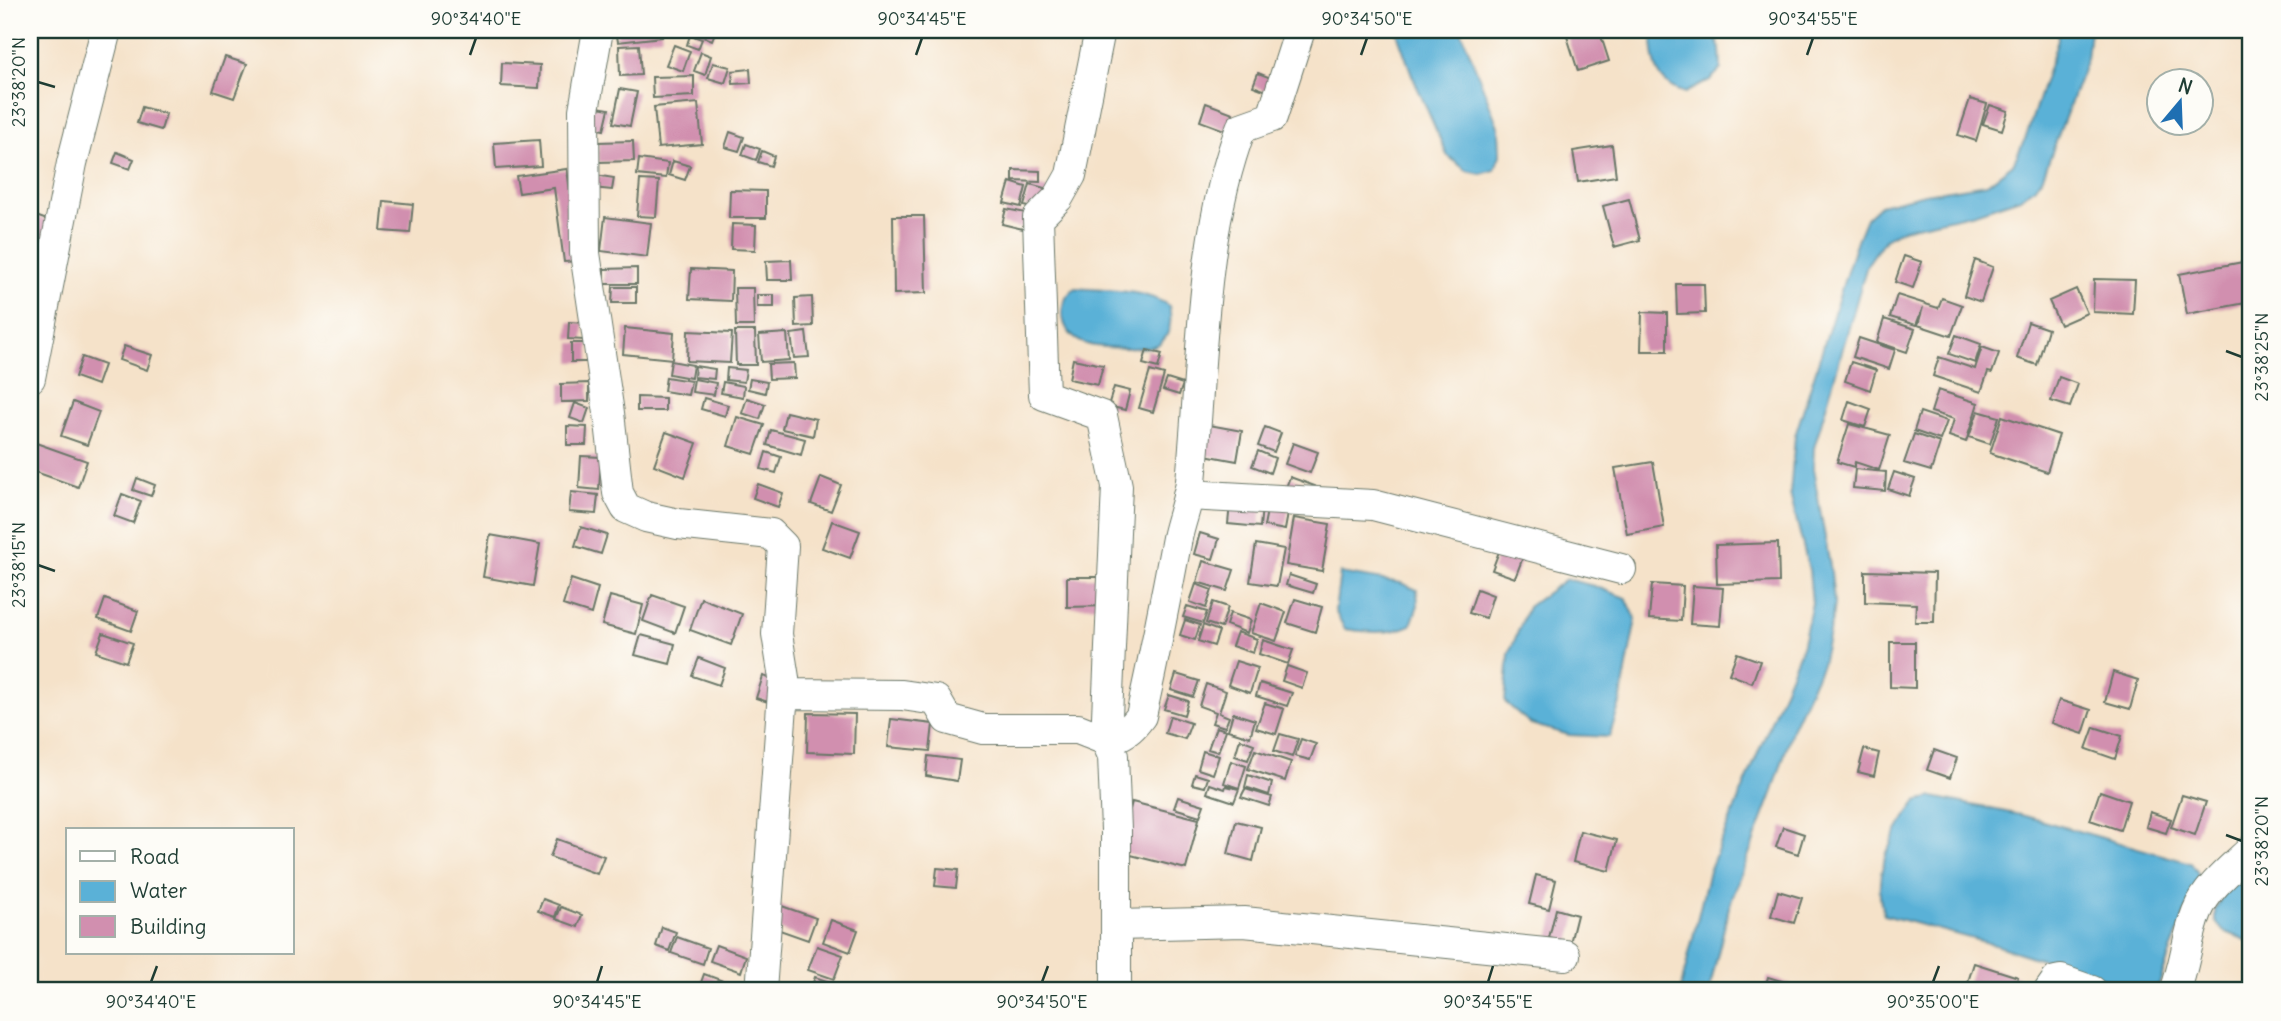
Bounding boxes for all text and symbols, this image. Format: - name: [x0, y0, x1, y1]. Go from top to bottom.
- text: 90°34'40"E: [431, 7, 521, 30]
- text: 90°34'45"E: [877, 7, 967, 30]
- text: 90°34'50"E: [1321, 7, 1413, 30]
- text: 90°34'55"E: [1768, 7, 1858, 30]
- text: 23°38'20"N: [7, 37, 30, 127]
- north arrow: [2144, 66, 2214, 136]
- text: N: [2175, 72, 2196, 99]
- text: 23°38'25"N: [2250, 313, 2273, 401]
- text: 23°38'15"N: [7, 522, 30, 608]
- text: 23°38'20"N: [2250, 796, 2273, 886]
- legend: [66, 828, 294, 954]
- text: Road: [130, 843, 179, 870]
- text: Water: [130, 877, 188, 904]
- text: Building: [130, 913, 206, 940]
- text: 90°34'40"E: [106, 990, 196, 1013]
- text: 90°34'45"E: [552, 990, 642, 1013]
- text: 90°34'50"E: [996, 990, 1088, 1013]
- text: 90°34'55"E: [1443, 990, 1533, 1013]
- text: 90°35'00"E: [1887, 990, 1979, 1013]

